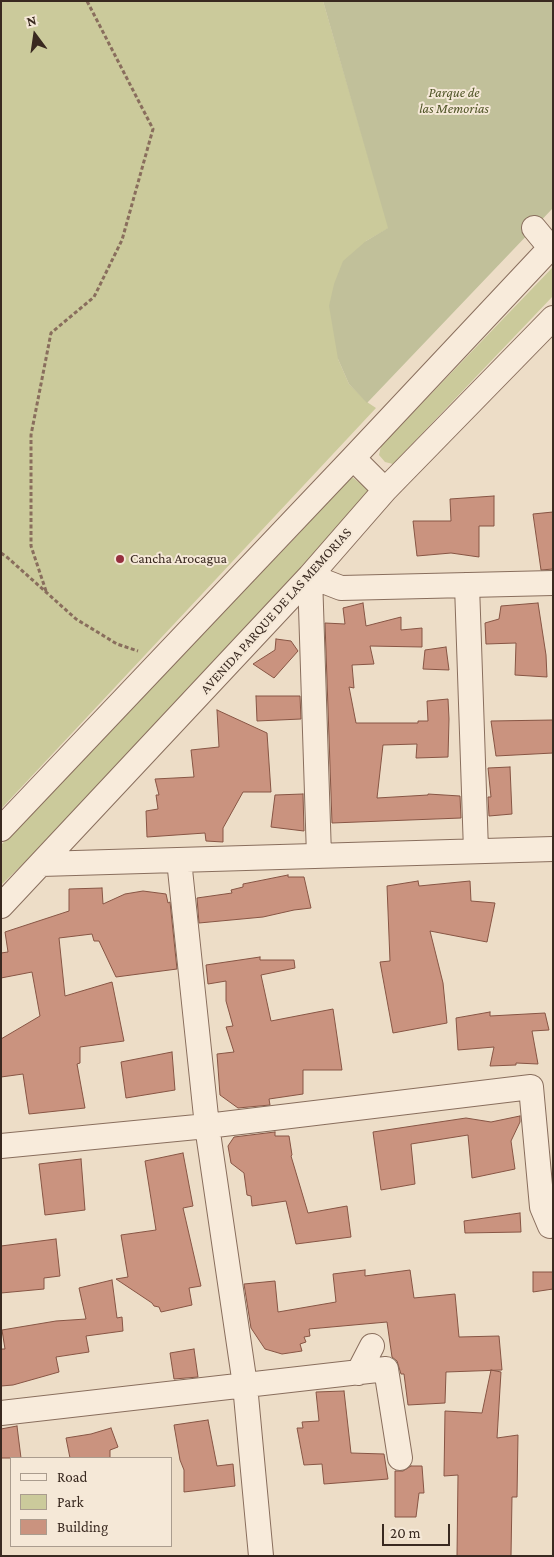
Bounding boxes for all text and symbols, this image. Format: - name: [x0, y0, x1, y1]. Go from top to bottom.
- north arrow: [10, 10, 60, 60]
- text: N: [25, 12, 38, 29]
- park label: Parque de las Memorias: [419, 85, 489, 118]
- street label: AVENIDA PARQUE DE LAS MEMORIAS: [197, 525, 355, 697]
- place label: Cancha Arocagua: [130, 551, 227, 567]
- marker: Cancha Arocagua: [114, 553, 126, 565]
- legend: [10, 1457, 172, 1547]
- text: Road: [57, 1469, 87, 1485]
- text: Park: [57, 1494, 84, 1510]
- scale bar: [384, 1514, 452, 1546]
- text: Building: [57, 1519, 108, 1535]
- text: 20 m: [390, 1525, 421, 1541]

